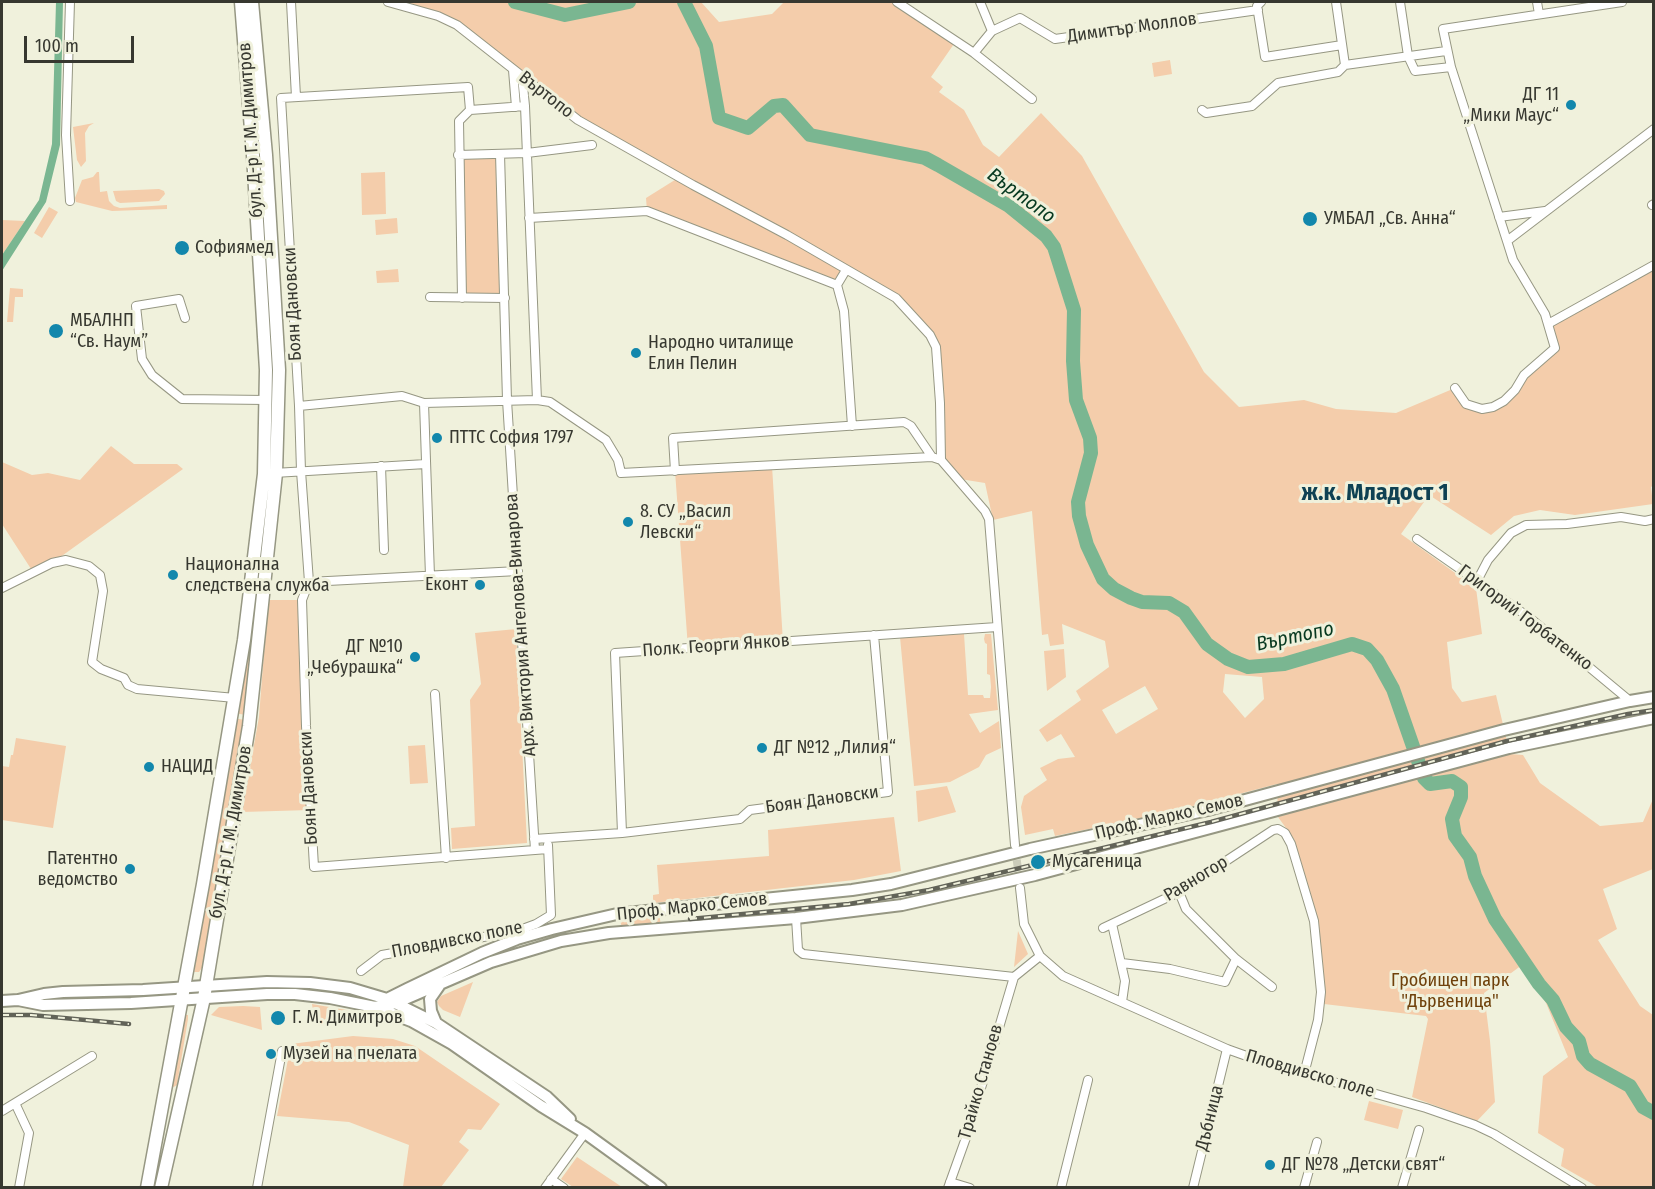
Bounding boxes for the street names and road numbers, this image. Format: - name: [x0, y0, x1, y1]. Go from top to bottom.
- street label: Димитър Моллов: [1066, 8, 1198, 48]
- street label: бул. Д-р Г. М. Димитров: [234, 42, 268, 218]
- street label: Въртопо: [514, 67, 578, 123]
- street label: Боян Дановски: [279, 246, 307, 362]
- street label: Арх. Виктория Ангелова-Винарова: [501, 493, 541, 757]
- street label: Григорий Горбатенко: [1453, 560, 1597, 676]
- street label: Полк. Георги Янков: [642, 630, 790, 662]
- street label: Боян Дановски: [295, 730, 323, 846]
- street label: бул. Д-р Г. М. Димитров: [205, 744, 257, 920]
- street label: Боян Дановски: [764, 781, 880, 819]
- street label: Проф. Марко Семов: [1093, 789, 1245, 845]
- street label: Равногор: [1160, 851, 1232, 907]
- street label: Проф. Марко Семов: [616, 888, 768, 926]
- street label: Пловдивско поле: [390, 917, 524, 963]
- street label: Трайко Станоев: [954, 1022, 1008, 1142]
- street label: Пловдивско поле: [1243, 1045, 1377, 1103]
- street label: Дъбница: [1191, 1083, 1229, 1153]

